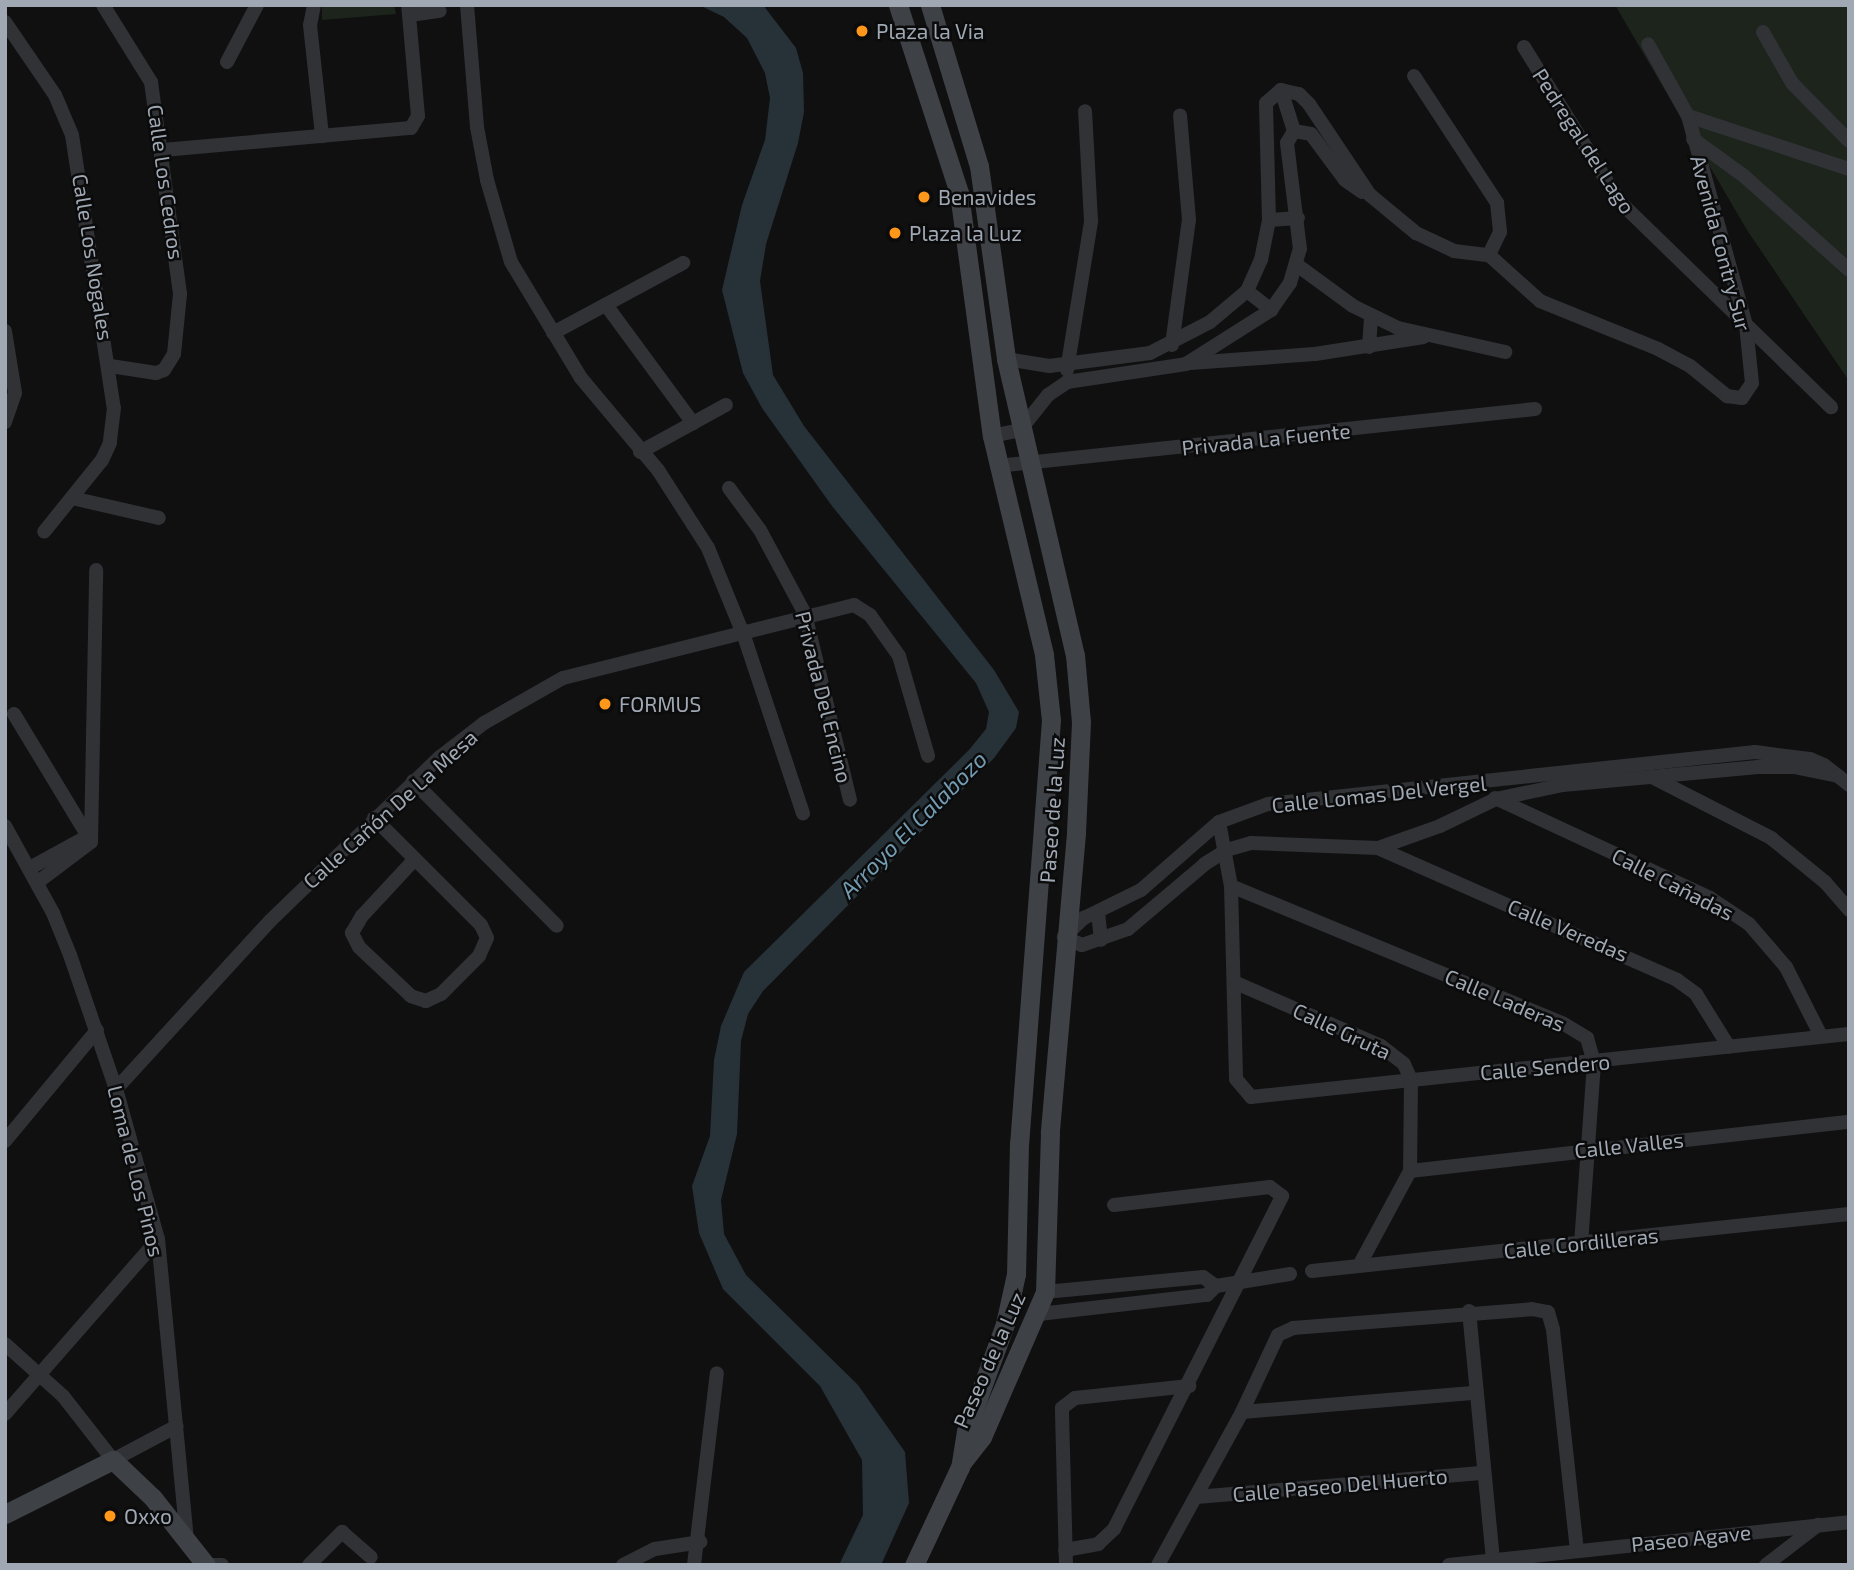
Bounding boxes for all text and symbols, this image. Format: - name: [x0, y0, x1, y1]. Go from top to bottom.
- place label: Plaza la Via: [876, 18, 985, 44]
- marker: Plaza la Via: [854, 23, 870, 39]
- street label: Pedregal del Lago: [1527, 63, 1641, 219]
- street label: Calle Los Cedros: [143, 103, 189, 261]
- street label: Avenida Contry Sur: [1685, 152, 1757, 334]
- street label: Calle Los Nogales: [67, 172, 119, 342]
- place label: Benavides: [938, 184, 1036, 210]
- marker: Benavides: [916, 189, 932, 205]
- place label: Plaza la Luz: [909, 220, 1022, 246]
- marker: Plaza la Luz: [887, 225, 903, 241]
- street label: Privada La Fuente: [1180, 418, 1352, 460]
- street label: Privada Del Encino: [790, 608, 858, 786]
- place label: FORMUS: [619, 691, 701, 717]
- marker: FORMUS: [597, 696, 613, 712]
- street label: Calle Cañón De La Mesa: [298, 724, 482, 894]
- street label: Paseo de la Luz: [1034, 736, 1070, 884]
- water label: Arroyo El Calabozo: [834, 745, 992, 903]
- street label: Calle Lomas Del Vergel: [1270, 770, 1488, 818]
- street label: Calle Cañadas: [1608, 842, 1738, 926]
- street label: Calle Veredas: [1504, 893, 1632, 967]
- street label: Calle Laderas: [1441, 963, 1569, 1037]
- street label: Calle Gruta: [1289, 997, 1395, 1065]
- street label: Calle Sendero: [1479, 1049, 1611, 1085]
- street label: Loma de Los Pinos: [103, 1083, 169, 1259]
- street label: Calle Valles: [1573, 1127, 1685, 1163]
- street label: Calle Cordilleras: [1502, 1222, 1660, 1264]
- street label: Paseo de la Luz: [948, 1288, 1030, 1432]
- street label: Calle Paseo Del Huerto: [1231, 1463, 1449, 1507]
- place label: Oxxo: [124, 1503, 172, 1529]
- marker: Oxxo: [102, 1508, 118, 1524]
- street label: Paseo Agave: [1630, 1519, 1752, 1557]

